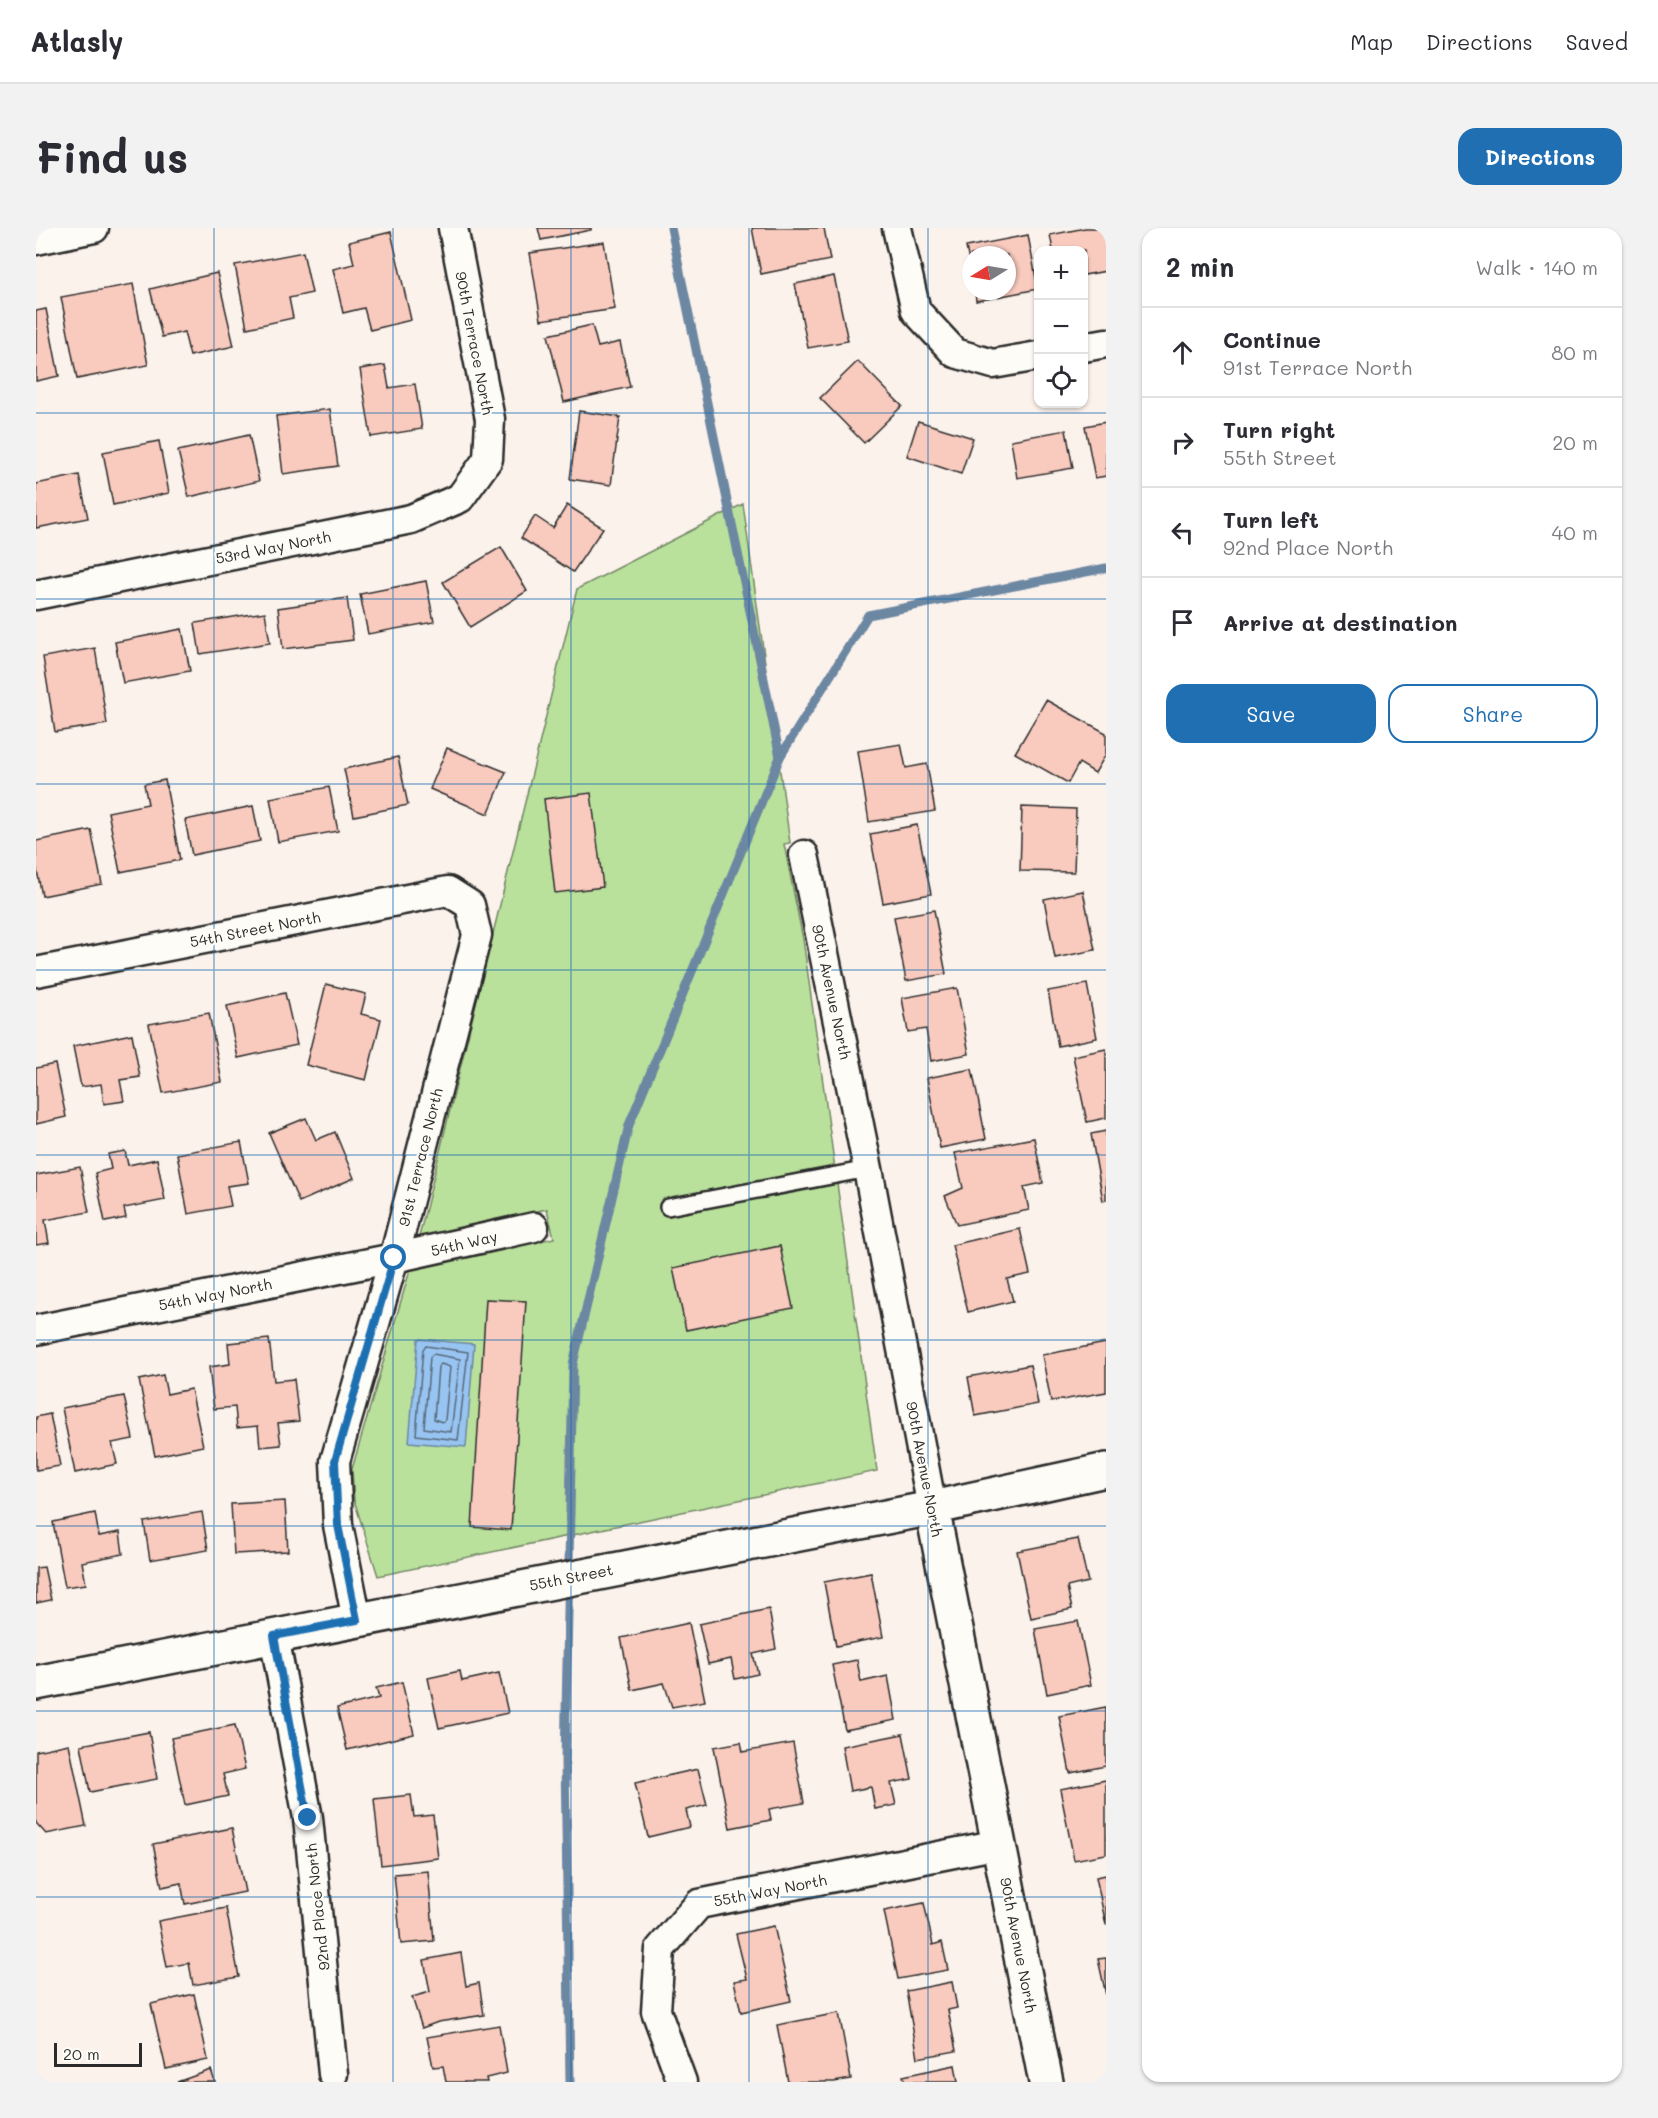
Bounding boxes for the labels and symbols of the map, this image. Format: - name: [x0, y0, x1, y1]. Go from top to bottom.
- north arrow: [962, 246, 1016, 300]
- street label: 90th Terrace North: [451, 270, 499, 416]
- street label: 53rd Way North: [214, 526, 332, 568]
- street label: 54th Street North: [188, 907, 322, 951]
- street label: 90th Avenue North: [808, 923, 856, 1061]
- street label: 91st Terrace North: [393, 1086, 447, 1228]
- street label: 54th Way: [429, 1226, 499, 1260]
- route start: [380, 1244, 406, 1270]
- street label: 54th Way North: [157, 1273, 273, 1315]
- street label: 90th Avenue North: [902, 1400, 948, 1538]
- street label: 55th Street: [527, 1559, 615, 1595]
- route end: [294, 1804, 320, 1830]
- street label: 92nd Place North: [300, 1843, 334, 1971]
- street label: 55th Way North: [712, 1869, 828, 1911]
- street label: 90th Avenue North: [996, 1876, 1042, 2014]
- scale bar: [54, 2040, 142, 2068]

